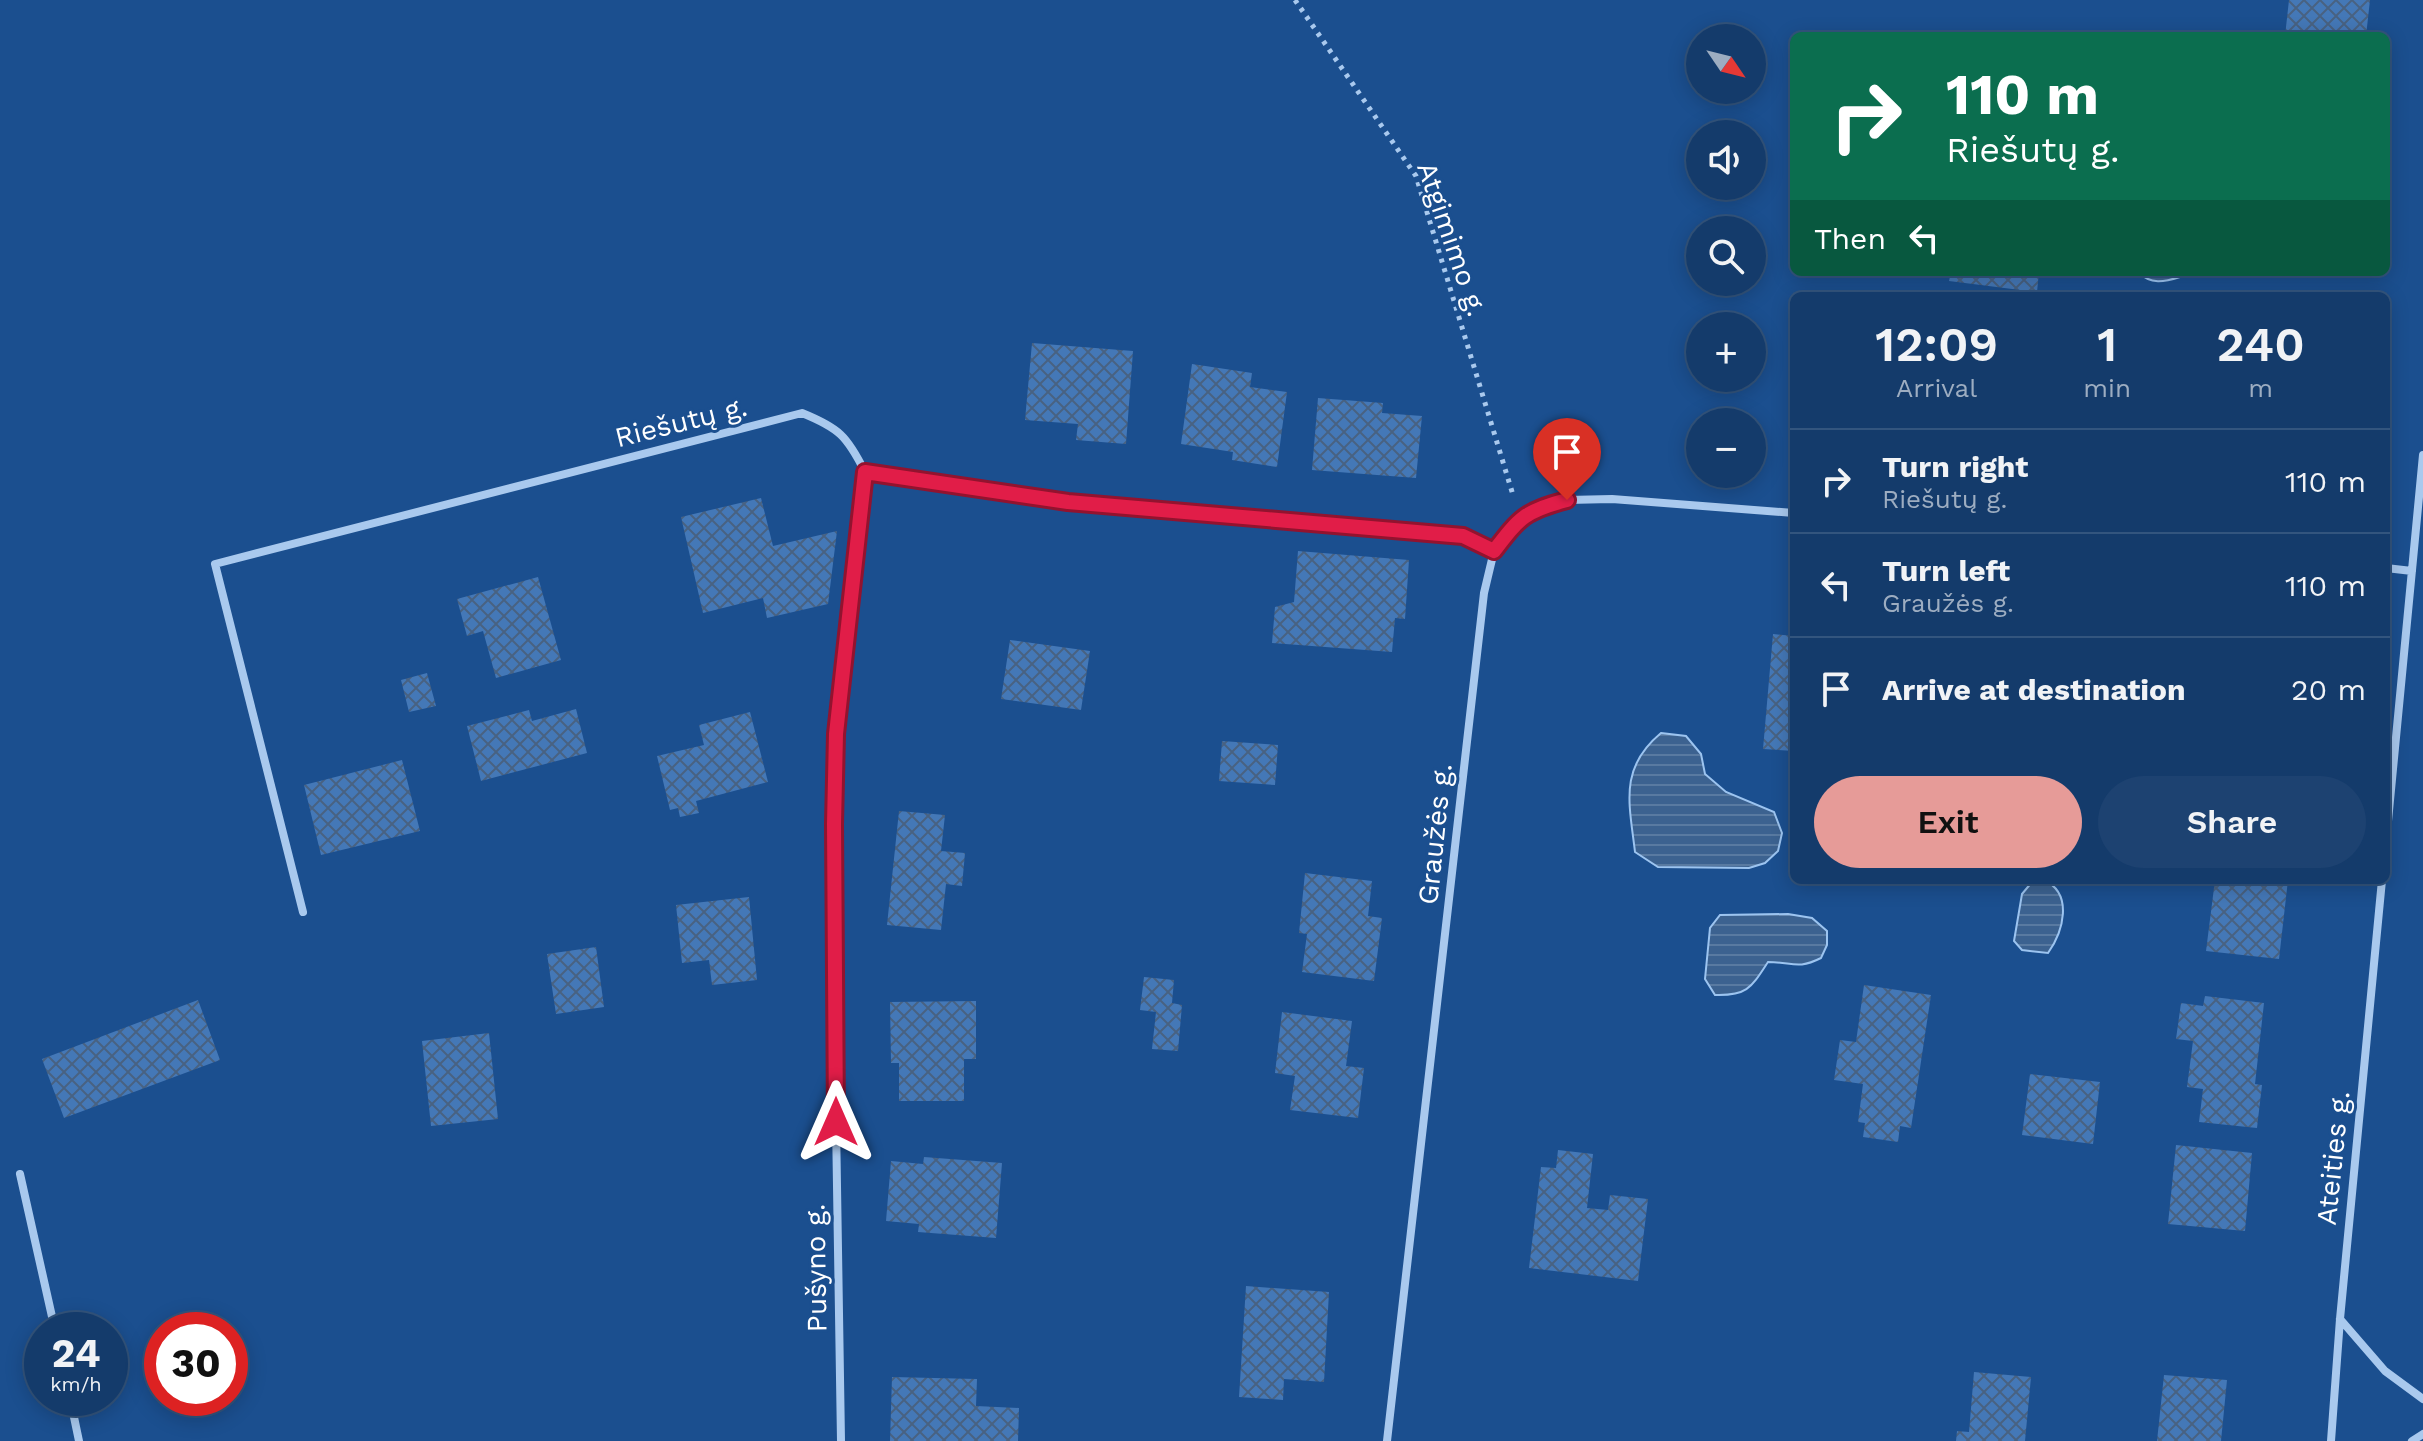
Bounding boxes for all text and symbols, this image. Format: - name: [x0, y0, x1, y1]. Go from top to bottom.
- north arrow: [1686, 24, 1766, 104]
- map controls: [1686, 24, 1766, 488]
- text: 110 m: [1946, 62, 2099, 128]
- icon: right: [1814, 64, 1918, 168]
- button: sound: [1686, 120, 1766, 200]
- text: Riešutų g.: [1946, 129, 2120, 171]
- street label: Atgimimo g.: [1410, 157, 1494, 321]
- button: search: [1686, 216, 1766, 296]
- icon: left: [1902, 216, 1946, 260]
- text: Then: [1814, 221, 1886, 256]
- button: +: [1686, 312, 1766, 392]
- text: 12:09: [1875, 316, 1998, 373]
- text: 1: [2097, 316, 2117, 373]
- text: 240: [2216, 316, 2305, 373]
- text: Arrival: [1896, 373, 1977, 403]
- text: min: [2083, 373, 2131, 403]
- text: m: [2248, 373, 2273, 403]
- street label: Riešutų g.: [611, 390, 751, 454]
- button: −: [1686, 408, 1766, 488]
- pin: [1533, 418, 1601, 500]
- icon: arrive: [1545, 430, 1589, 474]
- text: Turn right: [1882, 449, 2028, 484]
- icon: right: [1814, 459, 1858, 503]
- text: 110 m: [2285, 464, 2366, 499]
- text: Riešutų g.: [1882, 484, 2007, 514]
- text: Turn left: [1882, 553, 2010, 588]
- icon: left: [1814, 563, 1858, 607]
- text: 110 m: [2285, 568, 2366, 603]
- text: Graužės g.: [1882, 588, 2014, 618]
- icon: arrive: [1814, 667, 1858, 711]
- text: Arrive at destination: [1882, 672, 2186, 707]
- text: 20 m: [2291, 672, 2366, 707]
- street label: Graužės g.: [1411, 762, 1459, 906]
- button: Exit: [1814, 776, 2082, 868]
- button: Share: [2098, 776, 2366, 868]
- position arrow: [794, 1080, 878, 1164]
- street label: Ateities g.: [2310, 1089, 2356, 1227]
- street label: Pušyno g.: [798, 1203, 834, 1333]
- speed limit sign: 30: [144, 1312, 248, 1416]
- text: 24: [51, 1330, 101, 1377]
- text: km/h: [50, 1372, 102, 1396]

